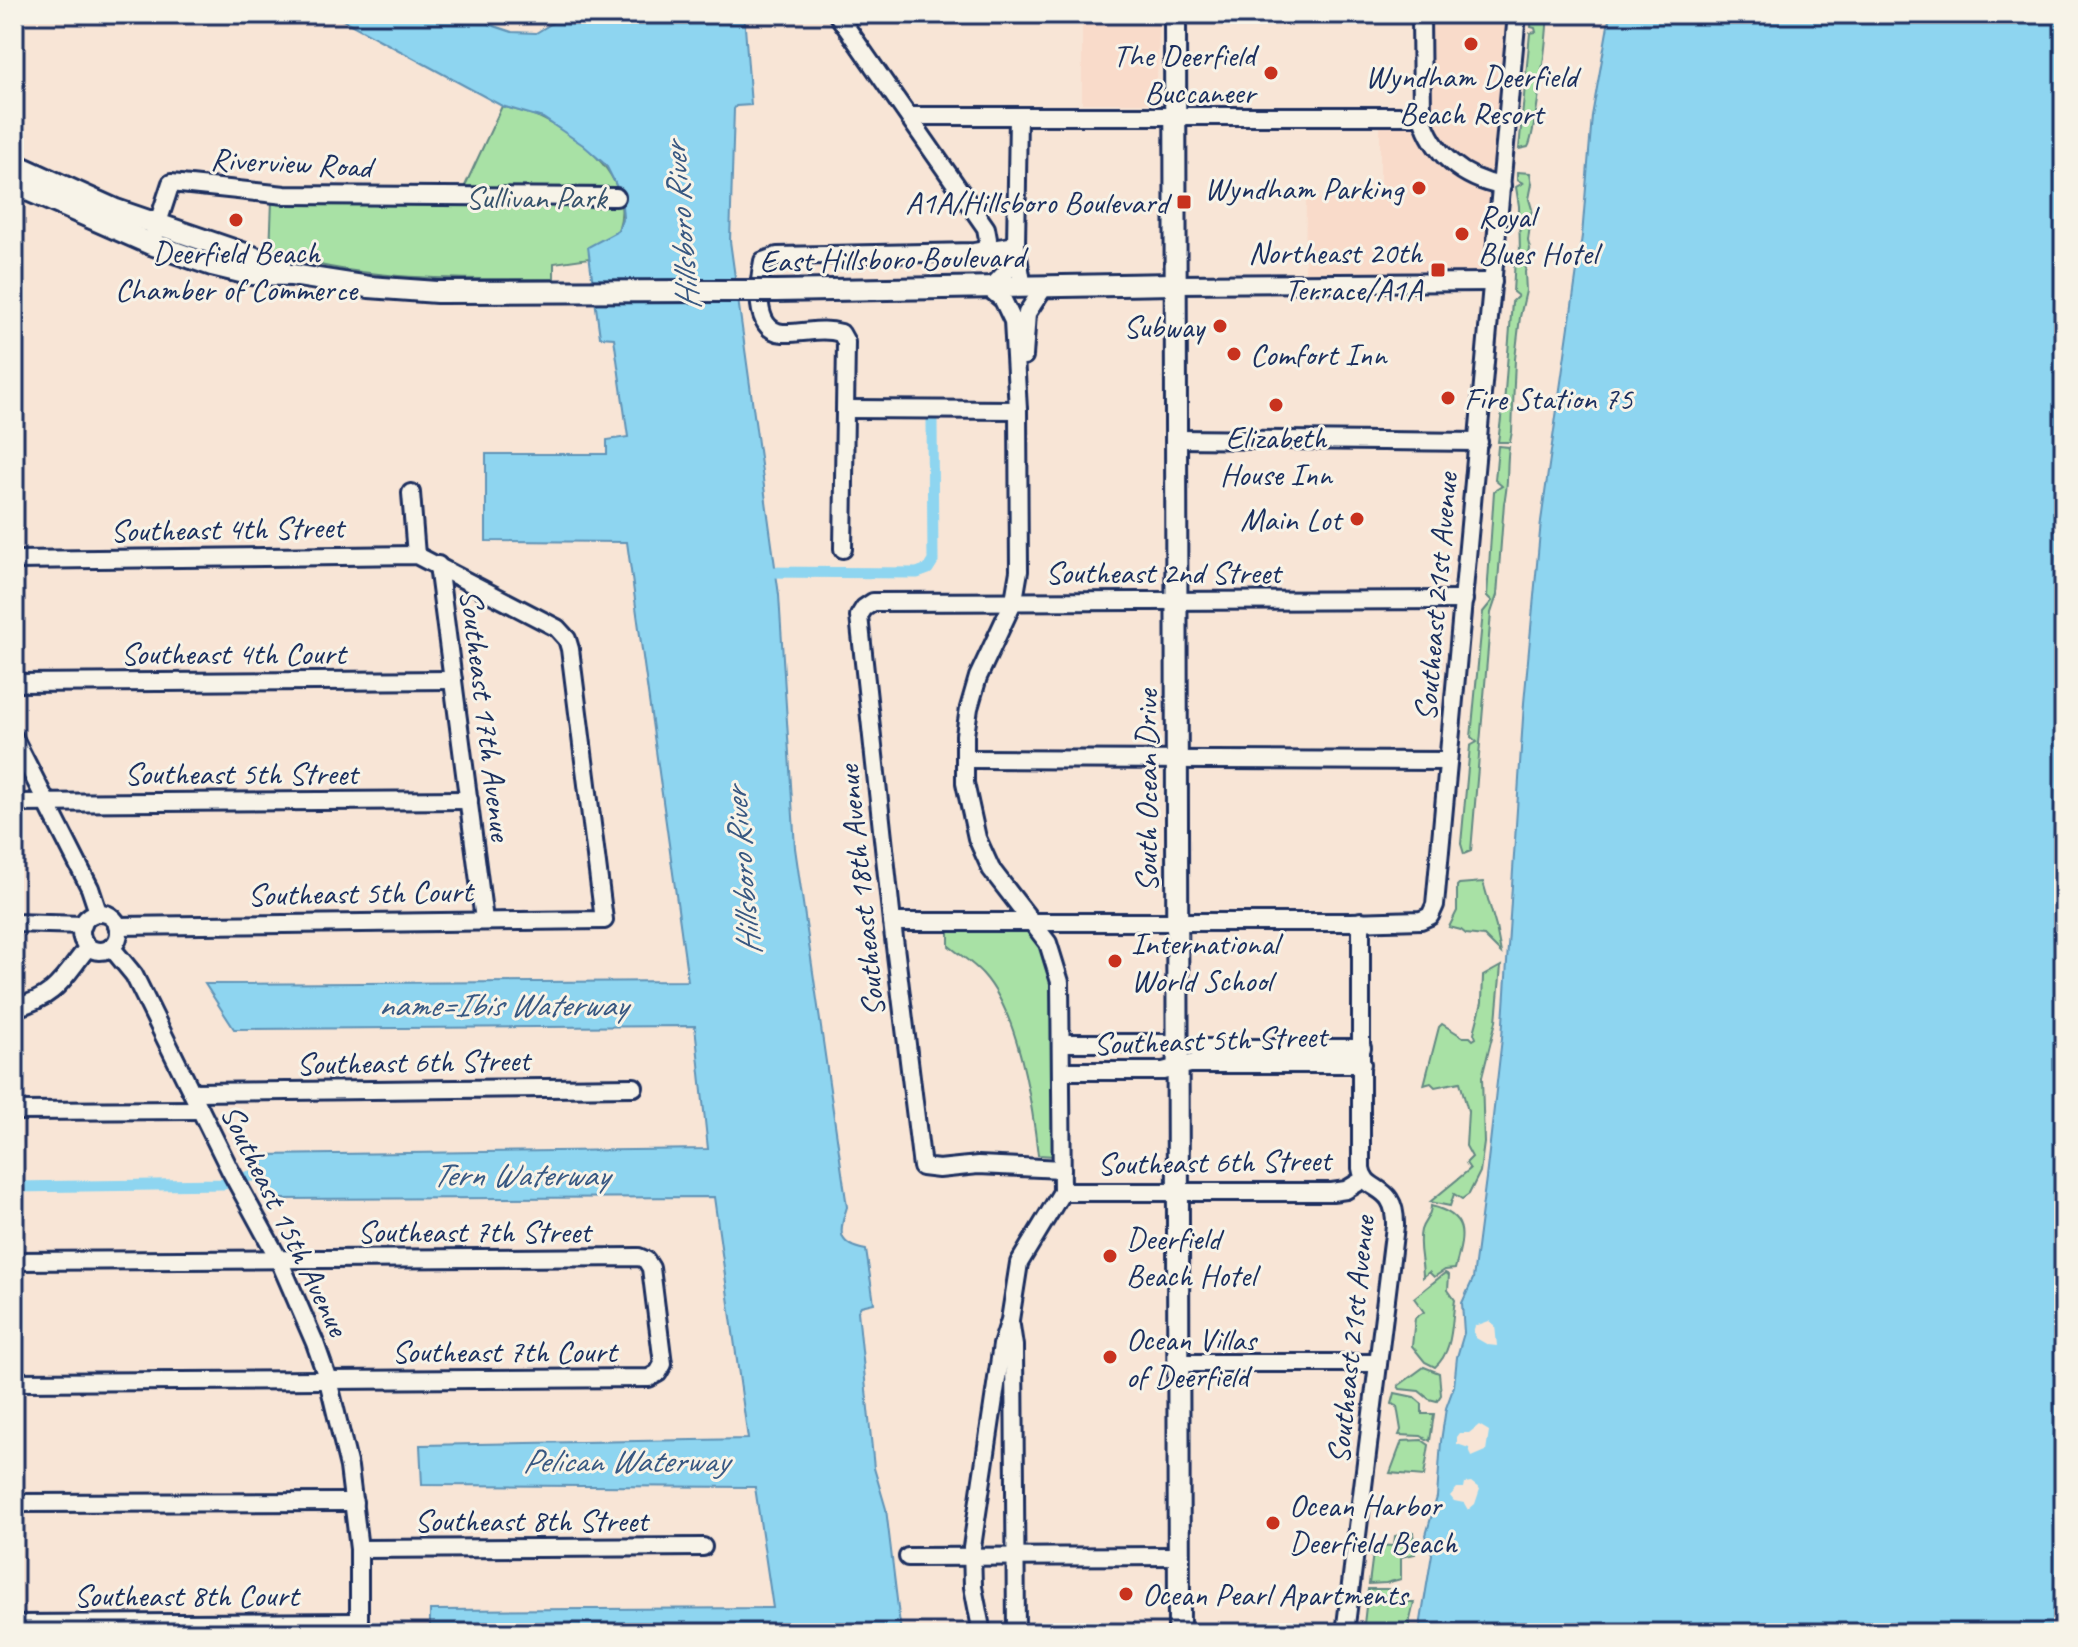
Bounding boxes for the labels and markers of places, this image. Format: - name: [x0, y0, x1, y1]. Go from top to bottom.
- place label: The Deerfield Buccaneer: [1113, 35, 1259, 113]
- marker: Wyndham Deerfield Beach Resort: [1462, 35, 1480, 53]
- place label: Wyndham Deerfield Beach Resort: [1365, 56, 1582, 134]
- marker: The Deerfield Buccaneer: [1262, 64, 1280, 82]
- place label: Wyndham Parking: [1204, 168, 1405, 209]
- marker: Wyndham Parking: [1410, 179, 1428, 197]
- place label: A1A/Hillsboro Boulevard: [905, 182, 1172, 223]
- marker: A1A/Hillsboro Boulevard: [1175, 193, 1193, 211]
- place label: Royal Blues Hotel: [1478, 196, 1603, 274]
- marker: Deerfield Beach Chamber of Commerce: [227, 211, 245, 229]
- marker: Royal Blues Hotel: [1453, 225, 1471, 243]
- place label: Deerfield Beach Chamber of Commerce: [115, 232, 360, 310]
- place label: Northeast 20th Terrace/A1A: [1248, 232, 1424, 310]
- marker: Northeast 20th Terrace/A1A: [1429, 261, 1447, 279]
- place label: Subway: [1123, 306, 1207, 347]
- marker: Subway: [1211, 317, 1229, 335]
- place label: Comfort Inn: [1250, 334, 1388, 375]
- marker: Comfort Inn: [1225, 345, 1243, 363]
- place label: Fire Station 75: [1464, 378, 1634, 419]
- marker: Fire Station 75: [1439, 389, 1457, 407]
- marker: Elizabeth House Inn: [1267, 396, 1285, 414]
- place label: Elizabeth House Inn: [1220, 417, 1334, 495]
- place label: Main Lot: [1240, 499, 1344, 540]
- marker: Main Lot: [1348, 510, 1366, 528]
- place label: International World School: [1131, 923, 1284, 1001]
- marker: International World School: [1106, 952, 1124, 970]
- place label: Deerfield Beach Hotel: [1126, 1218, 1261, 1296]
- marker: Deerfield Beach Hotel: [1101, 1247, 1119, 1265]
- place label: Ocean Villas of Deerfield: [1126, 1319, 1258, 1397]
- marker: Ocean Villas of Deerfield: [1101, 1348, 1119, 1366]
- place label: Ocean Harbor Deerfield Beach: [1289, 1485, 1458, 1563]
- marker: Ocean Harbor Deerfield Beach: [1264, 1514, 1282, 1532]
- place label: Ocean Pearl Apartments: [1142, 1574, 1410, 1615]
- marker: Ocean Pearl Apartments: [1117, 1585, 1135, 1603]

